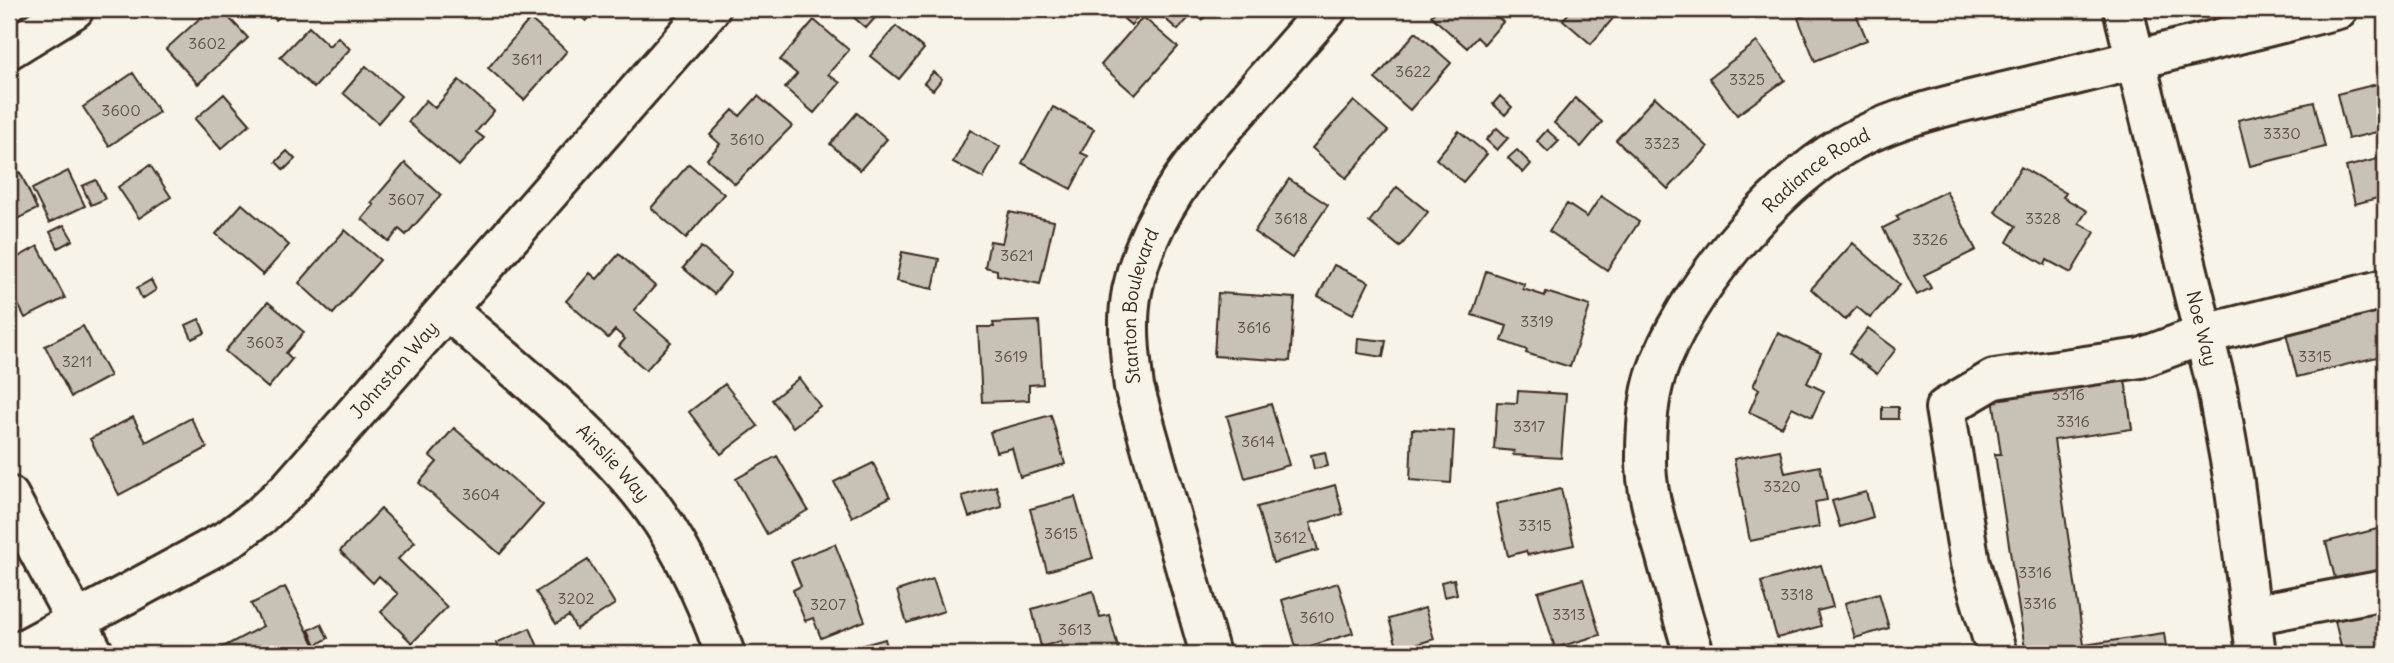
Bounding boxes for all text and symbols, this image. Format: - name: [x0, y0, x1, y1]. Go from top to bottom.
- house number: 3602: [188, 33, 226, 53]
- house number: 3611: [511, 49, 543, 69]
- house number: 3622: [1395, 61, 1431, 81]
- house number: 3325: [1729, 69, 1765, 89]
- house number: 3600: [101, 100, 141, 120]
- street label: Radiance Road: [1757, 122, 1874, 218]
- house number: 3330: [2263, 123, 2301, 143]
- house number: 3610: [729, 129, 765, 149]
- house number: 3323: [1644, 133, 1680, 153]
- house number: 3607: [388, 189, 424, 209]
- house number: 3618: [1274, 208, 1308, 228]
- house number: 3328: [2025, 208, 2061, 228]
- street label: Stanton Boulevard: [1117, 224, 1164, 385]
- house number: 3326: [1912, 229, 1948, 249]
- house number: 3621: [1000, 245, 1034, 265]
- street label: Noe Way: [2181, 288, 2223, 368]
- house number: 3319: [1520, 311, 1554, 331]
- street label: Johnston Way: [345, 316, 443, 423]
- house number: 3616: [1237, 317, 1271, 337]
- house number: 3603: [246, 332, 284, 352]
- house number: 3619: [994, 346, 1028, 366]
- house number: 3315: [2298, 346, 2332, 366]
- house number: 3211: [62, 351, 92, 371]
- house number: 3316: [2051, 384, 2085, 404]
- house number: 3316: [2056, 411, 2090, 431]
- house number: 3317: [1513, 416, 1545, 436]
- street label: Ainslie Way: [572, 418, 656, 506]
- house number: 3614: [1241, 431, 1275, 451]
- house number: 3320: [1763, 476, 1801, 496]
- house number: 3604: [462, 484, 500, 504]
- house number: 3315: [1518, 515, 1552, 535]
- house number: 3615: [1044, 523, 1078, 543]
- house number: 3612: [1273, 527, 1307, 547]
- house number: 3316: [2018, 562, 2052, 582]
- house number: 3318: [1780, 584, 1814, 604]
- house number: 3202: [557, 588, 595, 608]
- house number: 3316: [2023, 593, 2057, 613]
- house number: 3207: [810, 594, 846, 614]
- house number: 3313: [1552, 604, 1586, 624]
- house number: 3610: [1299, 607, 1335, 627]
- house number: 3613: [1058, 619, 1092, 639]

